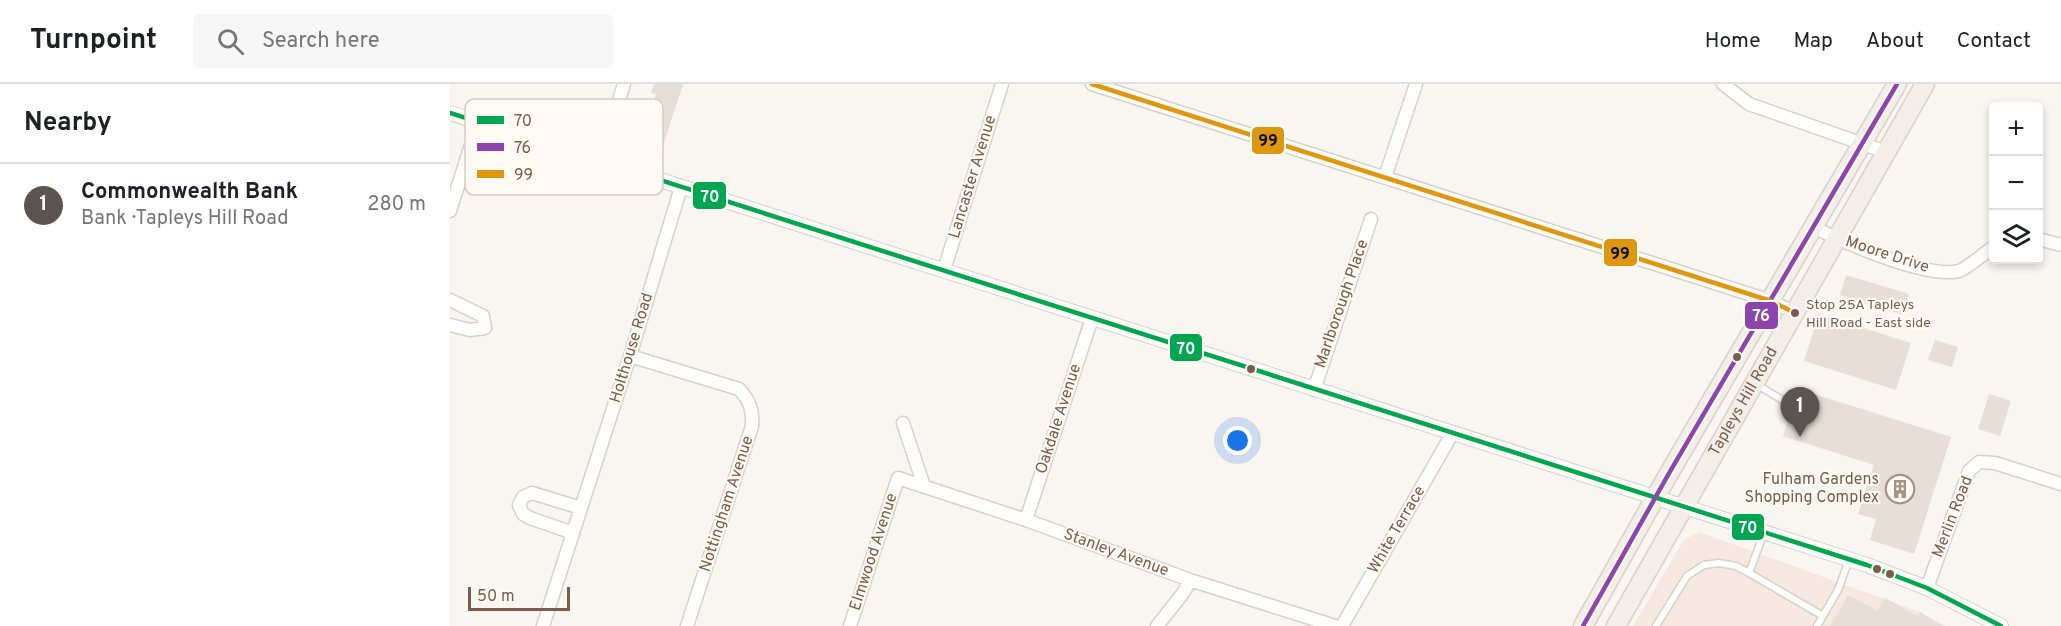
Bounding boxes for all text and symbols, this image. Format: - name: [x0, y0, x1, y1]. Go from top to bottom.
- search box: [193, 14, 613, 68]
- text: Turnpoint: [30, 23, 157, 59]
- icon: search: [214, 25, 247, 58]
- text: Search here: [262, 28, 379, 55]
- text: Home: [1705, 28, 1761, 55]
- text: Map: [1794, 28, 1833, 55]
- text: About: [1866, 28, 1924, 55]
- text: Contact: [1957, 28, 2031, 55]
- legend: [465, 99, 663, 195]
- map controls: [1989, 102, 2043, 264]
- button: +: [1989, 102, 2043, 156]
- text: Nearby: [24, 107, 112, 140]
- text: 70: [514, 112, 532, 132]
- street label: Lancaster Avenue: [945, 113, 1001, 241]
- line badge: 99: [1251, 126, 1285, 155]
- text: 99: [1258, 132, 1278, 152]
- text: 76: [514, 139, 531, 159]
- button: −: [1989, 156, 2043, 210]
- text: 99: [514, 166, 533, 186]
- text: Commonwealth Bank: [81, 179, 298, 206]
- line badge: 70: [692, 181, 727, 210]
- text: 70: [700, 188, 720, 208]
- text: 1: [40, 192, 48, 218]
- text: 280 m: [367, 192, 426, 218]
- text: Bank · Tapleys Hill Road: [81, 206, 288, 232]
- button: layers: [1989, 210, 2043, 264]
- street label: Moore Drive: [1843, 232, 1931, 278]
- street label: Marlborough Place: [1311, 237, 1373, 371]
- line badge: 99: [1603, 238, 1638, 267]
- text: 99: [1610, 245, 1630, 265]
- street label: Holthouse Road: [606, 291, 658, 405]
- place label: Stop 25A Tapleys Hill Road - East side: [1806, 297, 1931, 332]
- line badge: 76: [1744, 301, 1779, 330]
- text: 76: [1752, 307, 1770, 327]
- marker: Stop 25A Tapleys Hill Road - East side: [1789, 307, 1801, 319]
- line badge: 70: [1169, 333, 1203, 362]
- text: 70: [1176, 340, 1196, 360]
- street label: Tapleys Hill Road: [1705, 344, 1783, 460]
- unlabelled marker: [1731, 351, 1743, 363]
- street label: Oakdale Avenue: [1032, 361, 1086, 477]
- unlabelled marker: [1245, 363, 1257, 375]
- pin: 1: [1780, 388, 1820, 437]
- your location: [1223, 426, 1252, 455]
- street label: Nottingham Avenue: [696, 433, 758, 575]
- place label: Fulham Gardens Shopping Complex: [1745, 470, 1879, 508]
- building icon: Fulham Gardens Shopping Complex: [1884, 473, 1916, 505]
- street label: Merlin Road: [1928, 473, 1978, 561]
- street label: White Terrace: [1364, 482, 1430, 578]
- street label: Elmwood Avenue: [846, 491, 902, 613]
- line badge: 70: [1731, 513, 1765, 541]
- text: 70: [1738, 519, 1758, 539]
- street label: Stanley Avenue: [1061, 525, 1171, 581]
- unlabelled marker: [1871, 563, 1883, 575]
- unlabelled marker: [1884, 568, 1896, 580]
- scale bar: [468, 584, 570, 612]
- text: 50 m: [477, 587, 515, 607]

